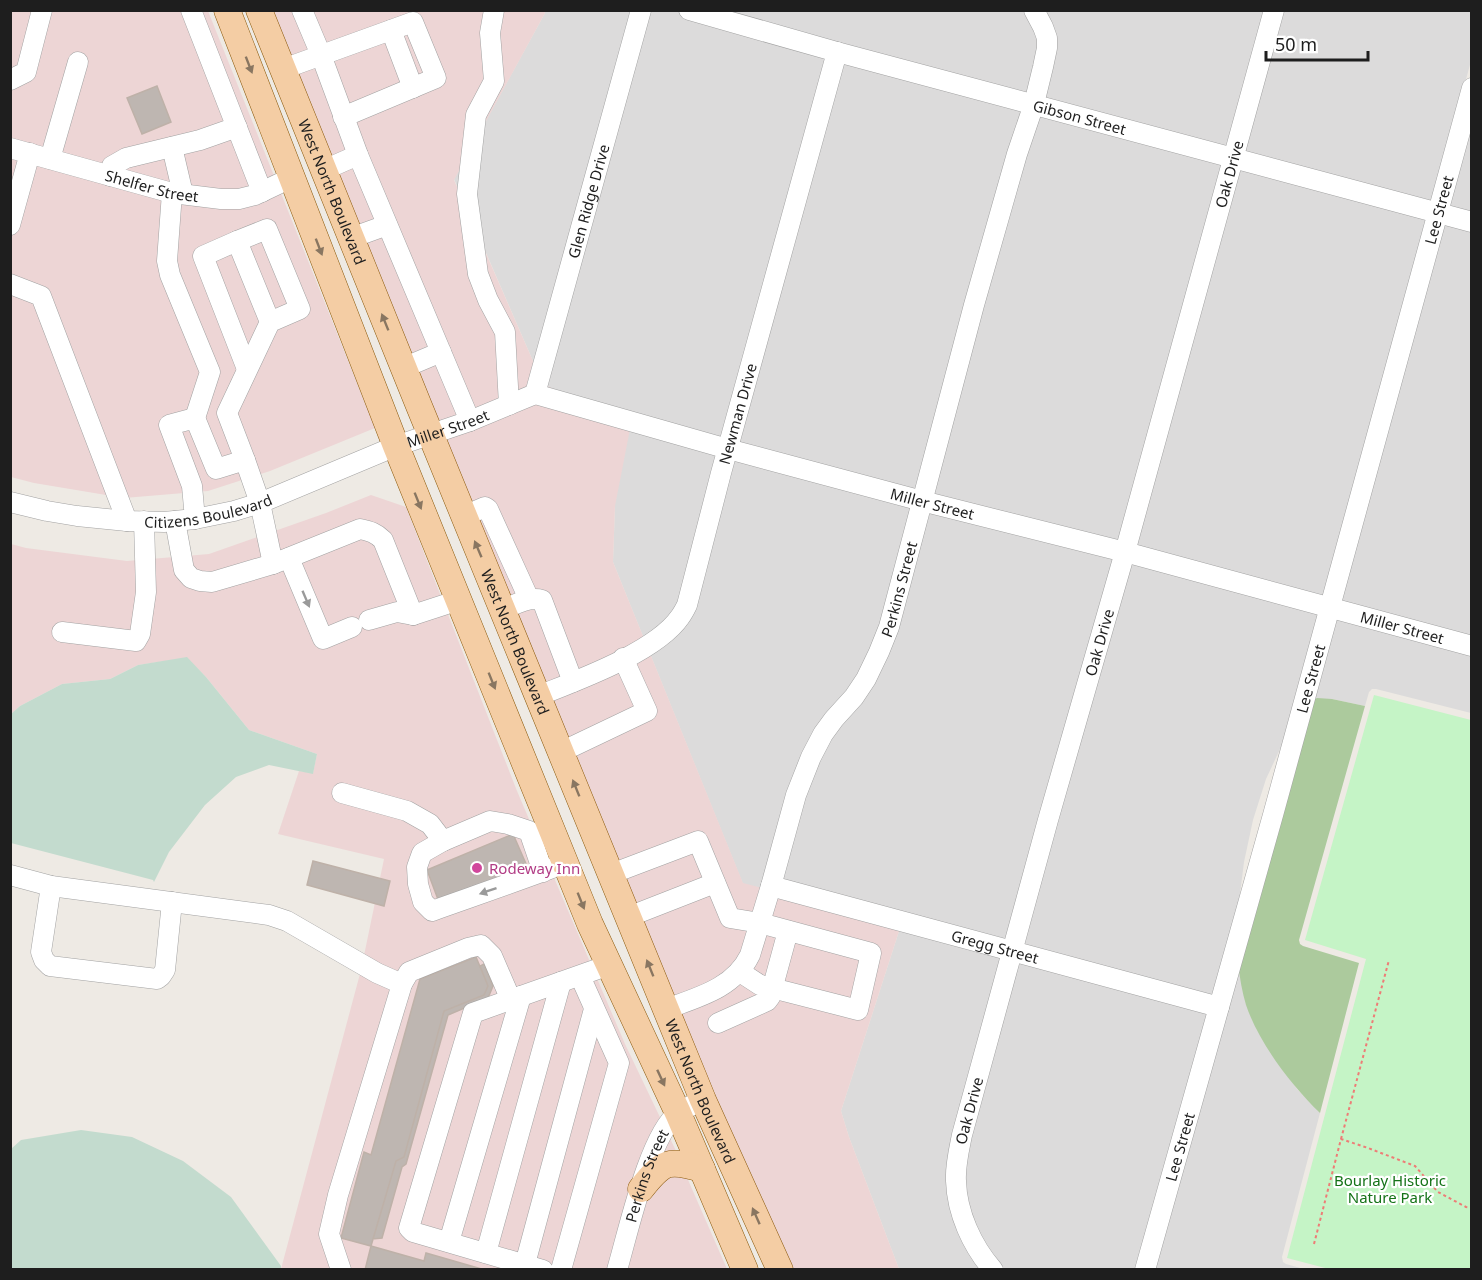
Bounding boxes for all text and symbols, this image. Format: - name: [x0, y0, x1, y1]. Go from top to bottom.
- scale bar: [1266, 24, 1368, 62]
- text: 50 m: [1275, 32, 1317, 56]
- one-way arrow: [244, 56, 254, 74]
- street label: Gibson Street: [1031, 95, 1129, 139]
- street label: West North Boulevard: [294, 116, 371, 267]
- street label: Oak Drive: [1210, 138, 1248, 210]
- street label: Glen Ridge Drive: [563, 142, 614, 261]
- street label: Shelfer Street: [103, 165, 200, 206]
- street label: Lee Street: [1420, 173, 1458, 247]
- one-way arrow: [315, 238, 325, 256]
- one-way arrow: [380, 313, 390, 331]
- street label: Newman Drive: [714, 361, 761, 467]
- street label: Miller Street: [404, 404, 492, 452]
- street label: Miller Street: [888, 483, 977, 524]
- street label: Citizens Boulevard: [144, 489, 275, 532]
- one-way arrow: [413, 492, 423, 510]
- street label: Perkins Street: [876, 539, 921, 640]
- one-way arrow: [472, 540, 482, 558]
- street label: West North Boulevard: [477, 566, 554, 718]
- one-way arrow: [301, 590, 311, 608]
- street label: Oak Drive: [1080, 606, 1118, 678]
- street label: Miller Street: [1358, 606, 1447, 648]
- street label: Lee Street: [1291, 641, 1329, 715]
- one-way arrow: [488, 672, 497, 690]
- one-way arrow: [571, 779, 580, 797]
- place label: Rodeway Inn: [489, 858, 580, 878]
- marker: Rodeway Inn: [470, 861, 484, 875]
- one-way arrow: [479, 887, 497, 897]
- one-way arrow: [576, 892, 586, 910]
- street label: Gregg Street: [949, 925, 1041, 968]
- one-way arrow: [645, 959, 654, 977]
- street label: West North Boulevard: [661, 1016, 740, 1167]
- one-way arrow: [657, 1070, 666, 1087]
- street label: Oak Drive: [950, 1075, 987, 1146]
- street label: Lee Street: [1160, 1110, 1199, 1183]
- street label: Perkins Street: [620, 1125, 673, 1225]
- park label: Bourlay Historic Nature Park: [1334, 1170, 1446, 1207]
- one-way arrow: [751, 1208, 760, 1225]

